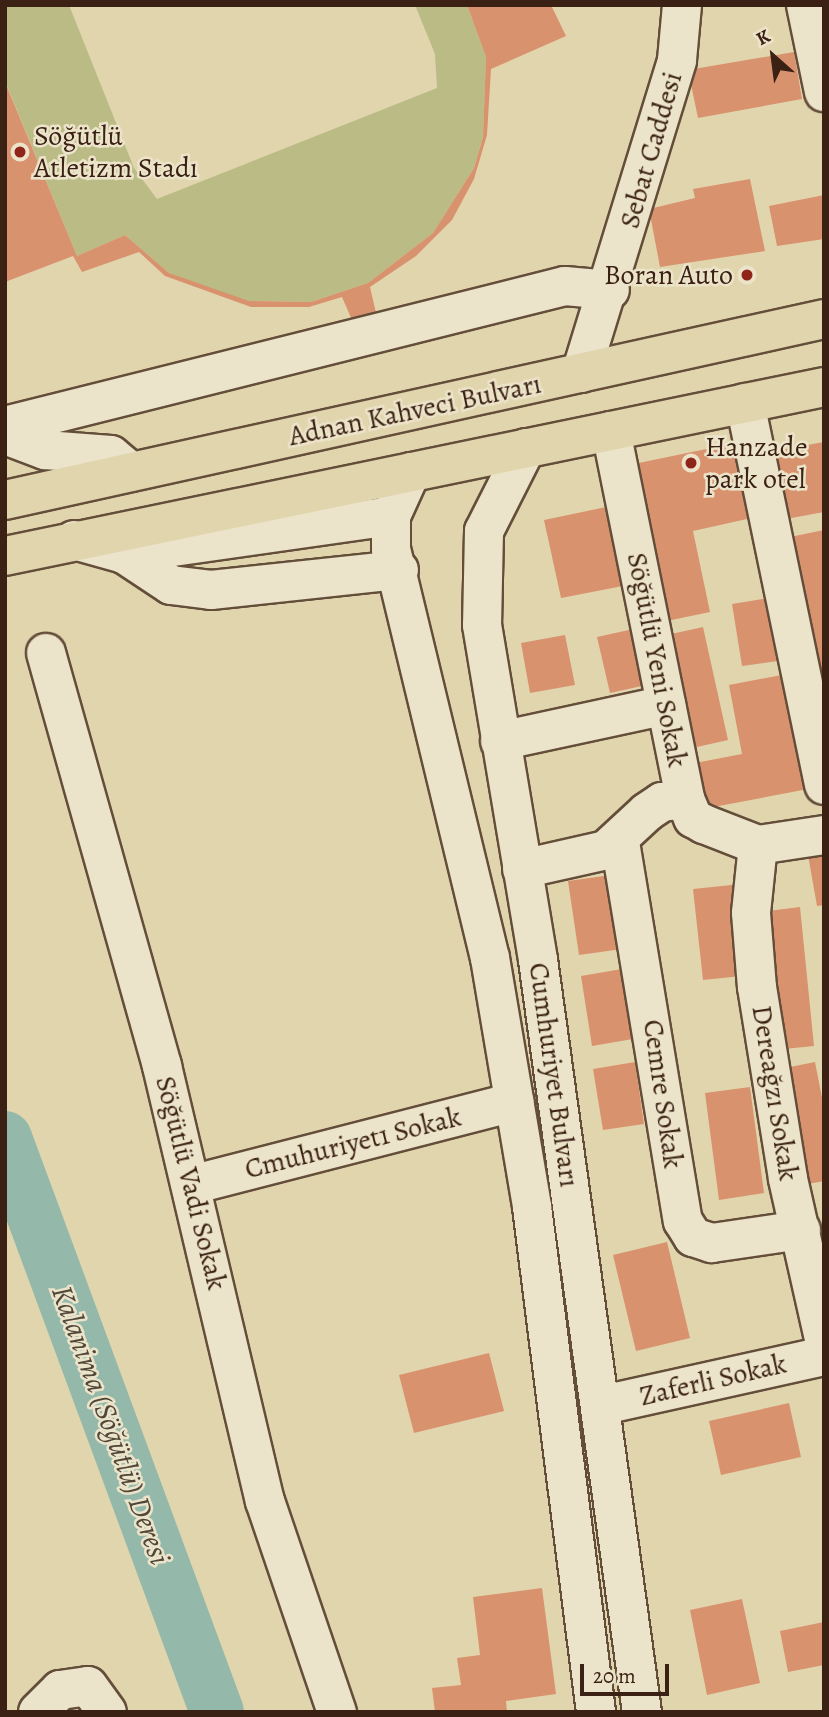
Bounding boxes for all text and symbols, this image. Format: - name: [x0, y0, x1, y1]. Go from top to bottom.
- north arrow: [738, 21, 808, 91]
- text: K: [752, 23, 775, 52]
- street label: Sebat Caddesi: [613, 68, 689, 232]
- place label: Söğütlü Atletizm Stadı: [34, 119, 198, 185]
- marker: Söğütlü Atletizm Stadı: [12, 144, 28, 160]
- place label: Boran Auto: [604, 258, 733, 292]
- marker: Boran Auto: [739, 267, 755, 283]
- street label: Adnan Kahveci Bulvarı: [286, 367, 544, 453]
- place label: Hanzade park otel: [705, 430, 807, 496]
- marker: Hanzade park otel: [683, 455, 699, 471]
- street label: Söğütlü Yeni Sokak: [620, 550, 694, 770]
- street label: Cumhuriyet Bulvarı: [522, 961, 586, 1189]
- street label: Dereağzı Sokak: [745, 1003, 805, 1183]
- street label: Cemre Sokak: [636, 1017, 690, 1171]
- street label: Söğütlü Vadi Sokak: [148, 1073, 234, 1293]
- street label: Cmuhuriyet1 Sokak: [241, 1100, 465, 1186]
- water label: Kalanima (Söğütlü) Deresi: [44, 1280, 178, 1570]
- street label: Zaferli Sokak: [636, 1347, 790, 1413]
- scale bar: [584, 1650, 673, 1694]
- text: 20 m: [593, 1662, 636, 1690]

